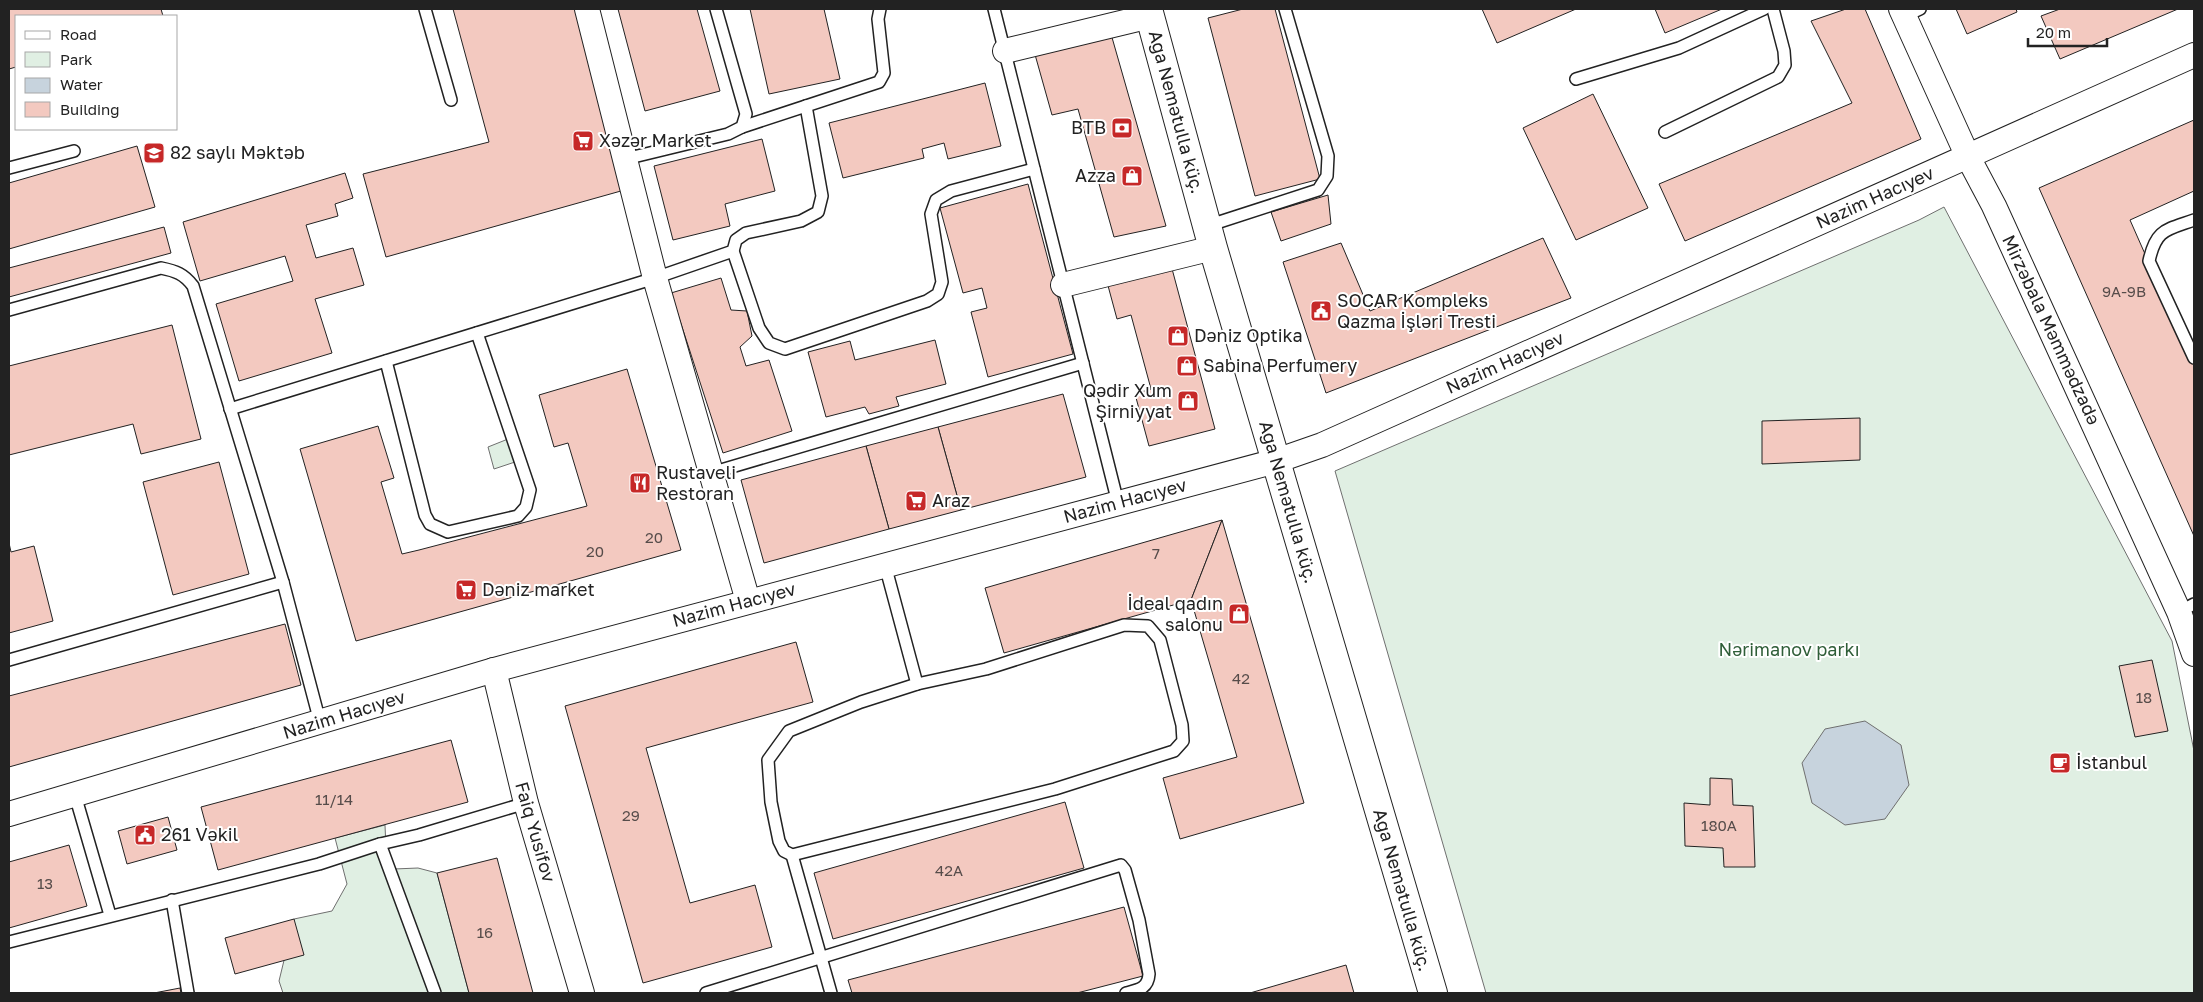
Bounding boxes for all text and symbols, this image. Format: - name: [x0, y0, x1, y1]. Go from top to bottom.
- legend: [15, 15, 178, 130]
- scale bar: [2028, 15, 2107, 47]
- text: 20 m: [2036, 23, 2071, 41]
- text: Road: [60, 25, 97, 43]
- street label: Ağa Nemətulla küç.: [1145, 28, 1209, 196]
- text: Park: [60, 50, 93, 68]
- text: Water: [60, 75, 103, 93]
- text: Building: [60, 100, 120, 118]
- place label: BTB: [1071, 116, 1106, 138]
- bank icon: BTB: [1110, 116, 1134, 140]
- supermarket icon: Xəzər Market: [571, 129, 595, 153]
- place label: Xəzər Market: [599, 129, 712, 151]
- school or university icon: 82 saylı Məktəb: [142, 141, 166, 165]
- place label: 82 saylı Məktəb: [170, 141, 305, 163]
- street label: Nazim Hacıyev: [1812, 161, 1937, 233]
- place label: Azza: [1075, 164, 1116, 186]
- shop icon: Azza: [1120, 164, 1144, 188]
- street label: Mirzəbala Məmmədzadə: [1998, 231, 2106, 428]
- house number: 9A-9B: [2102, 282, 2146, 300]
- place label: SOCAR Kompleks Qazma İşləri Tresti: [1337, 289, 1496, 332]
- public building icon: SOCAR Kompleks Qazma İşləri Tresti: [1309, 299, 1333, 323]
- shop icon: Dəniz Optika: [1166, 324, 1190, 348]
- place label: Dəniz Optika: [1194, 324, 1303, 346]
- street label: Nazim Hacıyev: [1442, 326, 1567, 398]
- shop icon: Sabina Perfumery: [1175, 354, 1199, 378]
- place label: Sabina Perfumery: [1203, 354, 1357, 376]
- place label: Qədir Xum Şirniyyat: [1083, 379, 1172, 422]
- shop icon: Qədir Xum Şirniyyat: [1176, 389, 1200, 413]
- street label: Ağa Nemətulla küç.: [1255, 418, 1323, 585]
- place label: Rustaveli Restoran: [656, 461, 736, 504]
- restaurant icon: Rustaveli Restoran: [628, 471, 652, 495]
- street label: Nazim Hacıyev: [1061, 473, 1189, 527]
- supermarket icon: Araz: [904, 489, 928, 513]
- place label: Araz: [932, 489, 970, 511]
- house number: 20: [645, 528, 663, 546]
- house number: 20: [586, 542, 604, 560]
- house number: 7: [1152, 544, 1160, 562]
- street label: Nazim Hacıyev: [670, 577, 798, 631]
- supermarket icon: Dəniz market: [454, 578, 478, 602]
- place label: Dəniz market: [482, 578, 595, 600]
- place label: İdeal qadın salonu: [1127, 592, 1223, 635]
- shop icon: İdeal qadın salonu: [1227, 602, 1251, 626]
- park label: Nərimanov parkı: [1719, 638, 1859, 660]
- house number: 42: [1232, 669, 1250, 687]
- street label: Nazim Hacıyev: [280, 685, 407, 743]
- house number: 18: [2136, 688, 2152, 706]
- cafe icon: İstanbul: [2048, 751, 2072, 775]
- place label: İstanbul: [2076, 751, 2148, 773]
- street label: Faiq Yusifov: [511, 779, 561, 885]
- house number: 11/14: [315, 790, 353, 808]
- house number: 29: [622, 806, 640, 824]
- street label: Ağa Nemətulla küç.: [1369, 806, 1437, 973]
- house number: 180A: [1701, 816, 1737, 834]
- public building icon: 261 Vəkil: [133, 823, 157, 847]
- place label: 261 Vəkil: [161, 823, 239, 845]
- house number: 42A: [935, 861, 963, 879]
- house number: 13: [37, 874, 53, 892]
- house number: 16: [477, 923, 493, 941]

